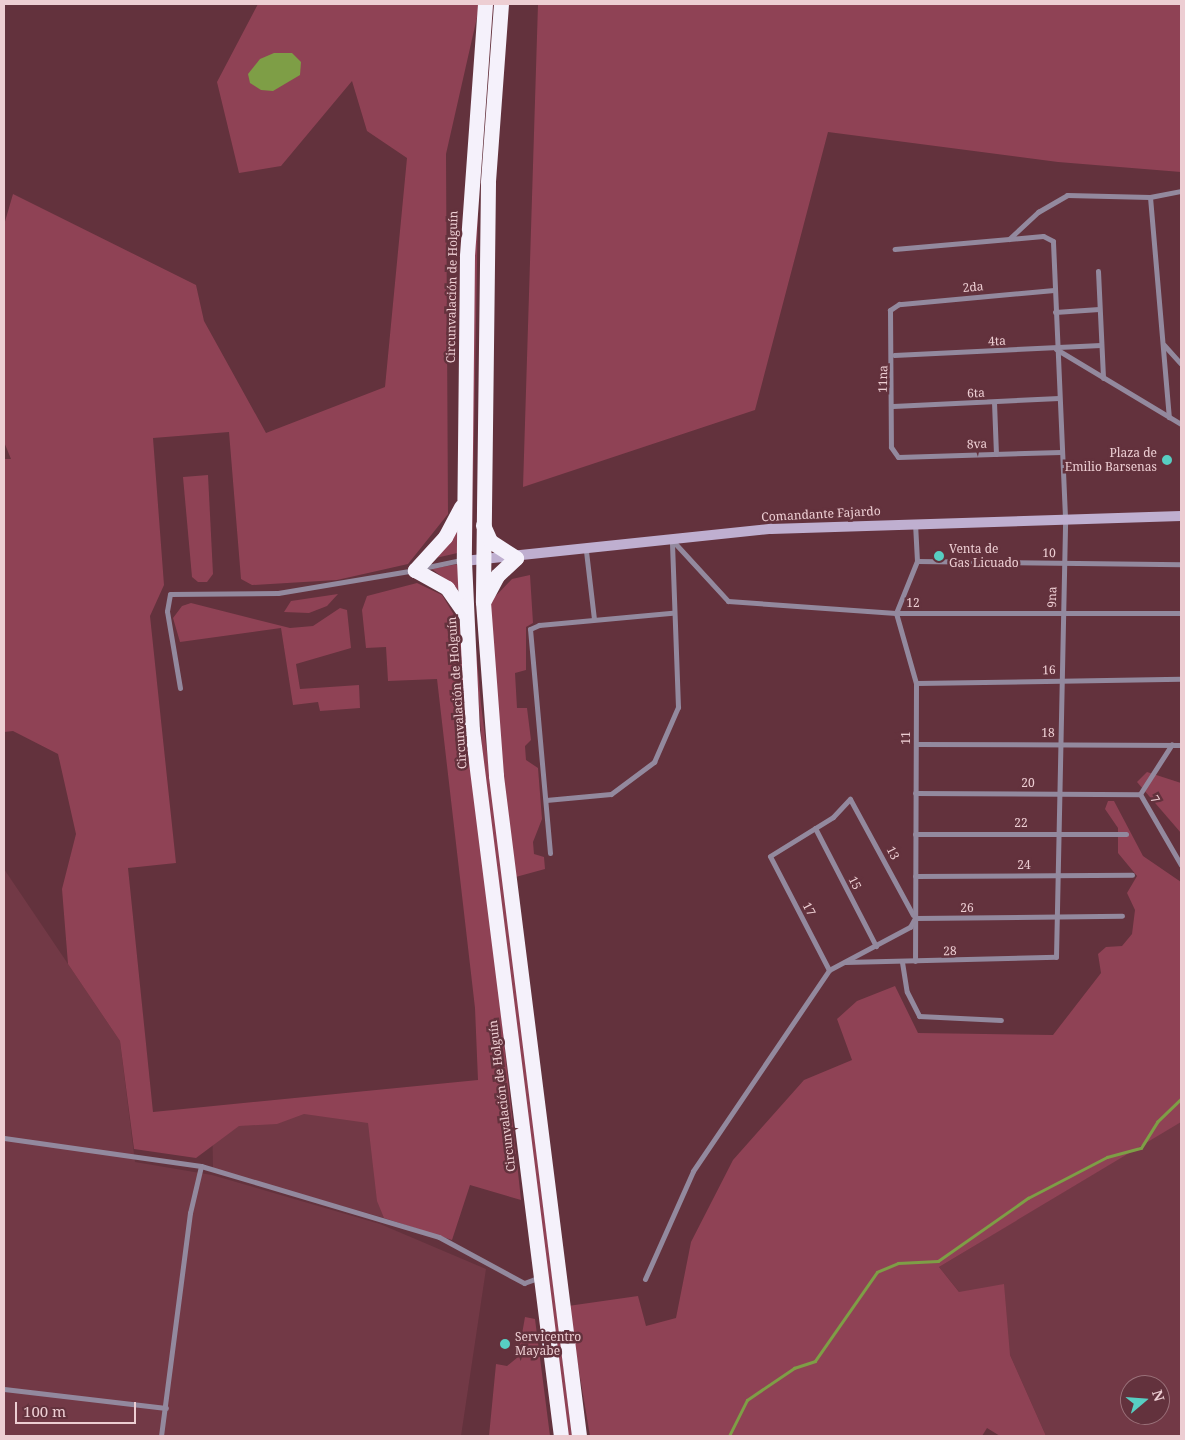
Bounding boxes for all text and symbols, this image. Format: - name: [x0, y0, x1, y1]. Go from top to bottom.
- street label: Circunvalación de Holguín: [443, 211, 461, 363]
- street label: 2da: [962, 279, 984, 295]
- street label: 4ta: [988, 333, 1006, 349]
- street label: 11na: [876, 365, 890, 393]
- street label: 6ta: [967, 385, 985, 401]
- street label: 8va: [967, 436, 987, 452]
- place label: Plaza de Emilio Barsenas: [1065, 446, 1157, 474]
- marker: Plaza de Emilio Barsenas: [1161, 454, 1173, 466]
- street label: Comandante Fajardo: [761, 504, 881, 524]
- place label: Venta de Gas Licuado: [949, 542, 1019, 570]
- street label: 10: [1042, 546, 1056, 560]
- marker: Venta de Gas Licuado: [933, 550, 945, 562]
- street label: 9na: [1045, 586, 1059, 608]
- street label: 12: [906, 596, 920, 610]
- street label: Circunvalación de Holguín: [444, 616, 470, 770]
- street label: 16: [1042, 663, 1056, 677]
- street label: 18: [1041, 726, 1055, 740]
- street label: 11: [899, 731, 913, 745]
- street label: 20: [1021, 776, 1035, 790]
- street label: 7: [1147, 792, 1163, 806]
- street label: 22: [1014, 816, 1028, 830]
- street label: 13: [884, 844, 902, 862]
- street label: 24: [1017, 858, 1031, 872]
- street label: 15: [846, 874, 864, 892]
- street label: 17: [799, 900, 819, 918]
- street label: 26: [960, 901, 974, 915]
- street label: 28: [943, 944, 957, 958]
- street label: Circunvalación de Holguín: [486, 1019, 518, 1173]
- place label: Servicentro Mayabe: [515, 1330, 581, 1358]
- marker: Servicentro Mayabe: [499, 1338, 511, 1350]
- north arrow: [1120, 1375, 1170, 1425]
- text: N: [1148, 1387, 1170, 1404]
- scale bar: [18, 1392, 139, 1424]
- text: 100 m: [23, 1401, 66, 1421]

